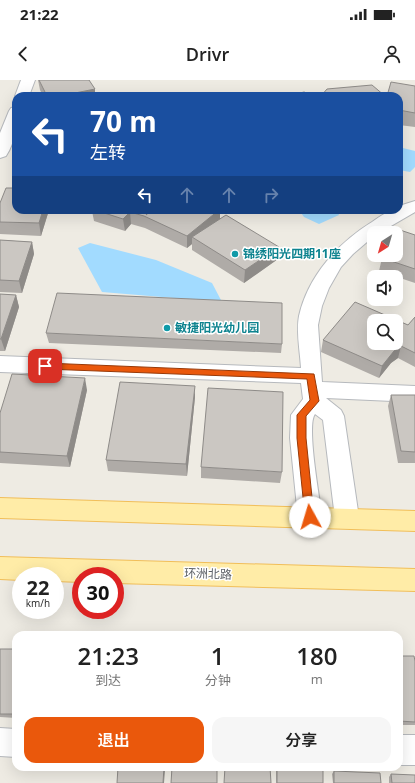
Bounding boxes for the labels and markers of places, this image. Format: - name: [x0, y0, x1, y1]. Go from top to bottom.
- place label: 锦绣阳光四期11座: [243, 245, 341, 262]
- marker: 锦绣阳光四期11座: [230, 249, 240, 259]
- place label: 敏捷阳光幼儿园: [175, 319, 259, 336]
- marker: 敏捷阳光幼儿园: [162, 323, 172, 333]
- pin: [28, 349, 62, 383]

